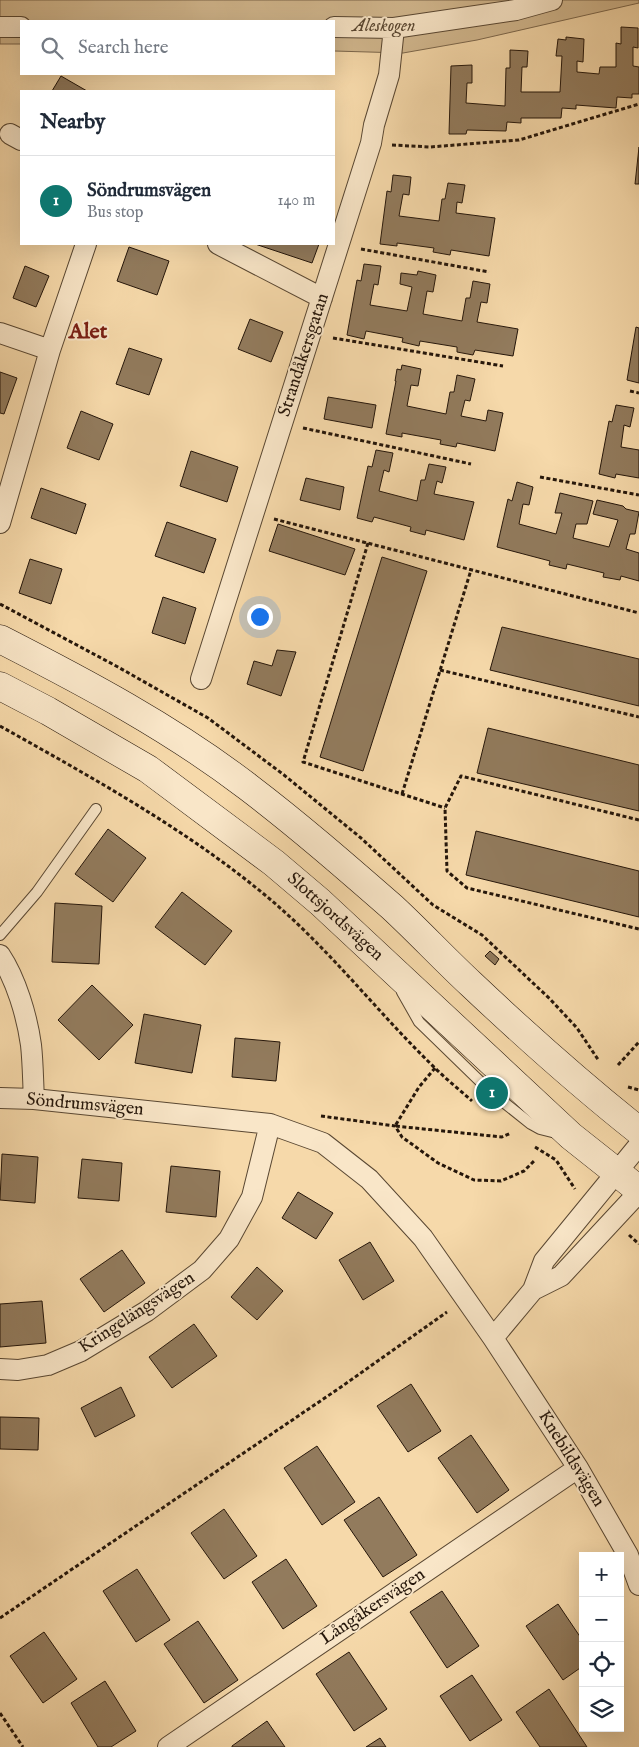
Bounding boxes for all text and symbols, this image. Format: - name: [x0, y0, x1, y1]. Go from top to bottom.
- park label: Aleskogen: [351, 15, 415, 38]
- search box: [20, 20, 335, 75]
- icon: search: [38, 34, 66, 62]
- text: Search here: [78, 36, 169, 60]
- text: Nearby: [40, 109, 105, 136]
- text: Söndrumsvägen: [87, 179, 211, 203]
- text: 1: [53, 191, 59, 211]
- text: 140 m: [277, 191, 315, 211]
- text: Bus stop: [87, 203, 143, 223]
- street label: Strandåkersgatan: [273, 290, 335, 420]
- district label: Alet: [68, 318, 108, 346]
- your location: [247, 604, 273, 630]
- street label: Slottsjordsvägen: [282, 868, 388, 967]
- pin: 1: [476, 1074, 508, 1112]
- street label: Söndrumsvägen: [25, 1088, 145, 1122]
- street label: Kringelängsvägen: [75, 1267, 200, 1359]
- street label: Knebildsvägen: [532, 1407, 610, 1512]
- map controls: [579, 1552, 624, 1732]
- button: +: [579, 1552, 624, 1597]
- street label: Långåkersvägen: [316, 1563, 430, 1651]
- button: −: [579, 1597, 624, 1642]
- button: locate: [579, 1642, 624, 1687]
- button: layers: [579, 1687, 624, 1732]

